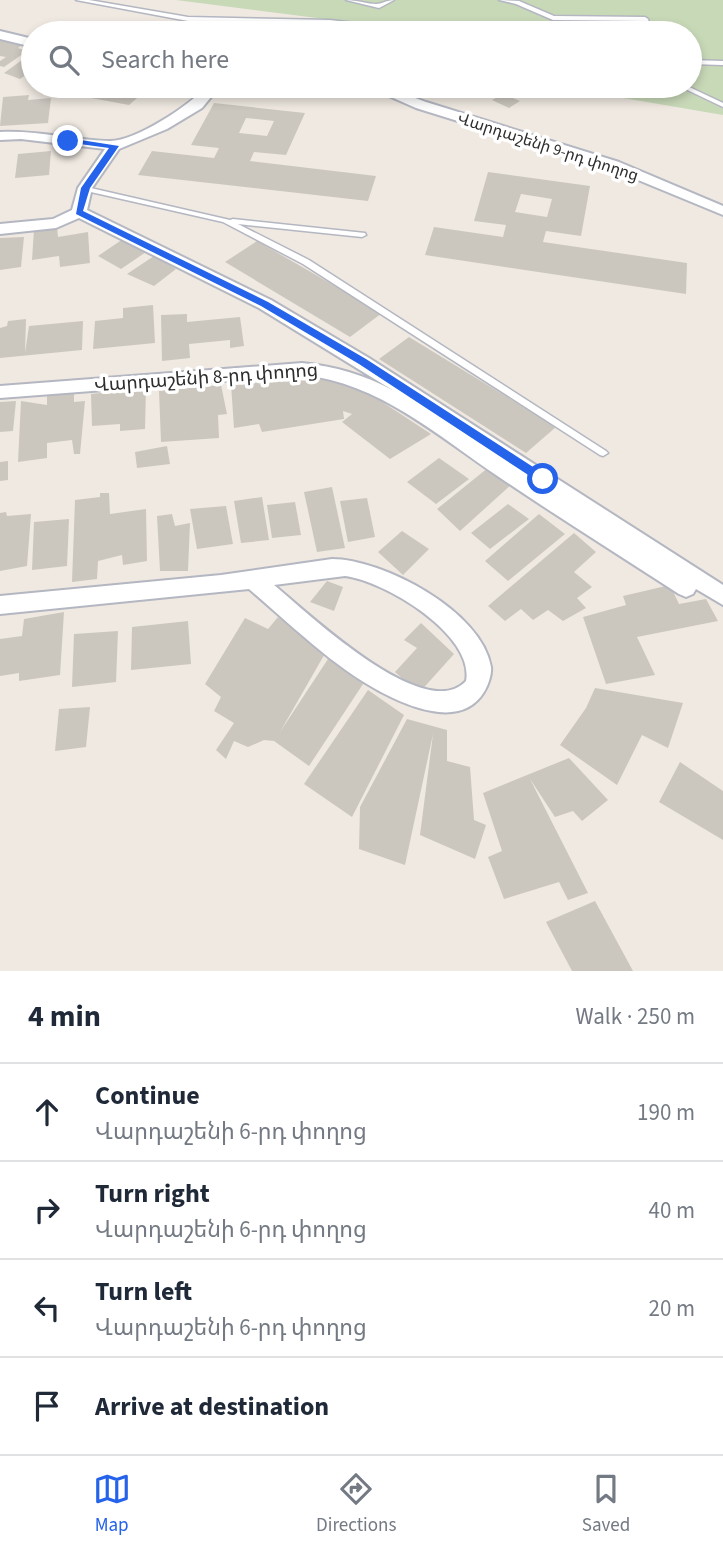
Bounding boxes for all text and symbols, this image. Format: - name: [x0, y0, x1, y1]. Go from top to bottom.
- search box: [21, 21, 702, 98]
- icon: search: [45, 41, 83, 79]
- text: Search here: [101, 41, 229, 78]
- street label: Վարդաշենի 9-րդ փողոց: [455, 107, 641, 187]
- route end: [52, 125, 83, 156]
- street label: Վարդաշենի 8-րդ փողոց: [93, 357, 319, 399]
- route start: [527, 463, 558, 494]
- text: 4 min: [28, 995, 101, 1038]
- text: Walk · 250 m: [576, 1000, 695, 1033]
- text: Continue: [95, 1077, 200, 1114]
- icon: ahead: [28, 1093, 66, 1131]
- text: 190 m: [637, 1096, 695, 1129]
- text: Վարդաշենի 6-րդ փողոց: [95, 1115, 367, 1148]
- text: Turn right: [95, 1175, 210, 1212]
- icon: right: [28, 1191, 66, 1229]
- text: 40 m: [648, 1194, 695, 1227]
- text: Վարդաշենի 6-րդ փողոց: [95, 1213, 367, 1246]
- text: Turn left: [95, 1273, 192, 1310]
- icon: left: [28, 1289, 66, 1327]
- text: 20 m: [648, 1292, 695, 1325]
- text: Վարդաշենի 6-րդ փողոց: [95, 1311, 367, 1344]
- icon: arrive: [28, 1387, 66, 1425]
- text: Arrive at destination: [95, 1388, 329, 1425]
- tab: Map: [93, 1470, 131, 1539]
- tab: Directions: [316, 1470, 396, 1539]
- tab: Saved: [582, 1470, 630, 1539]

